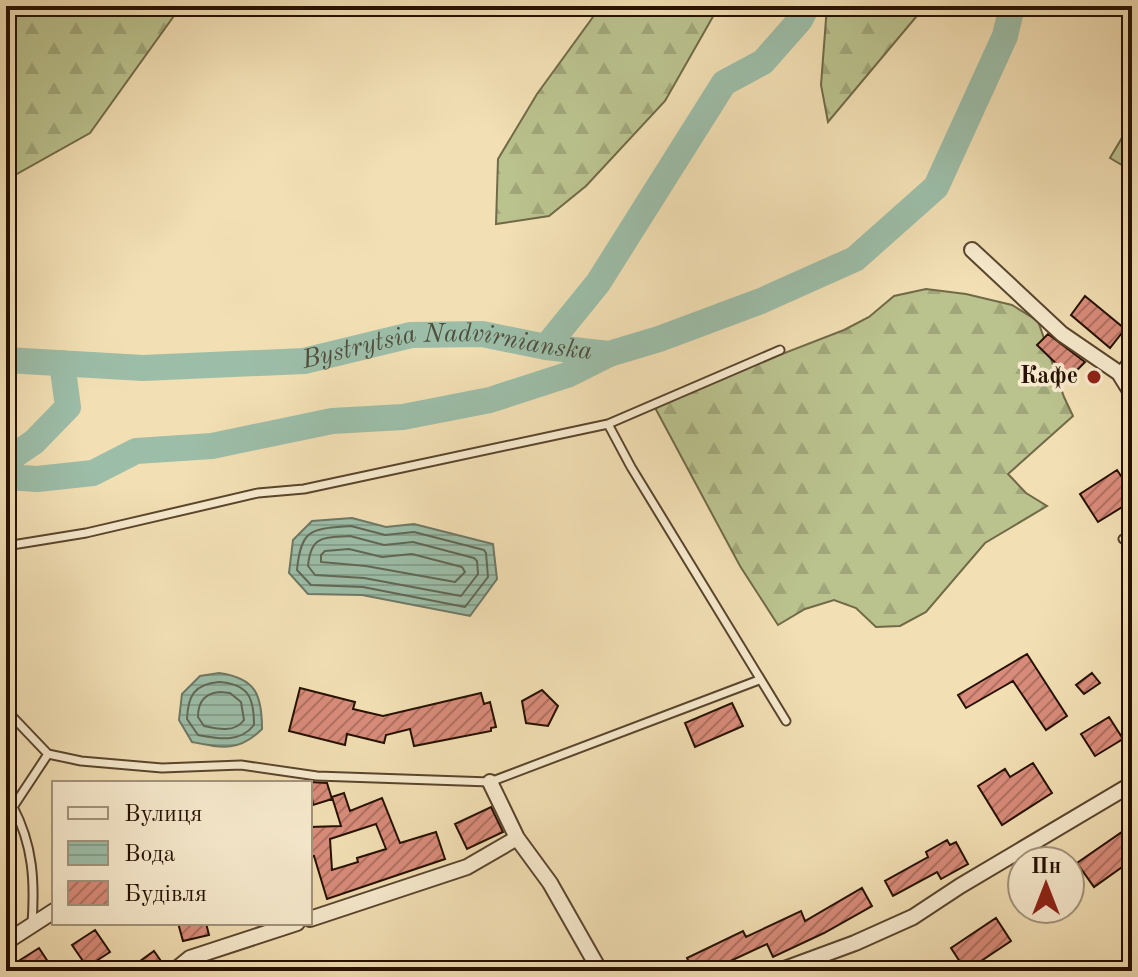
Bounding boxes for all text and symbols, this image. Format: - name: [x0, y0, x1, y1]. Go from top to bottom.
- water label: Bystrytsia Nadvirnianska: [298, 321, 594, 374]
- place label: Кафе: [1020, 365, 1078, 389]
- marker: Кафе: [1085, 368, 1103, 386]
- legend: [52, 781, 312, 925]
- text: Вулиця: [124, 803, 203, 827]
- text: Вода: [124, 843, 176, 867]
- north arrow: [1006, 845, 1086, 925]
- text: Пн: [1031, 856, 1061, 878]
- text: Будівля: [124, 883, 207, 907]

